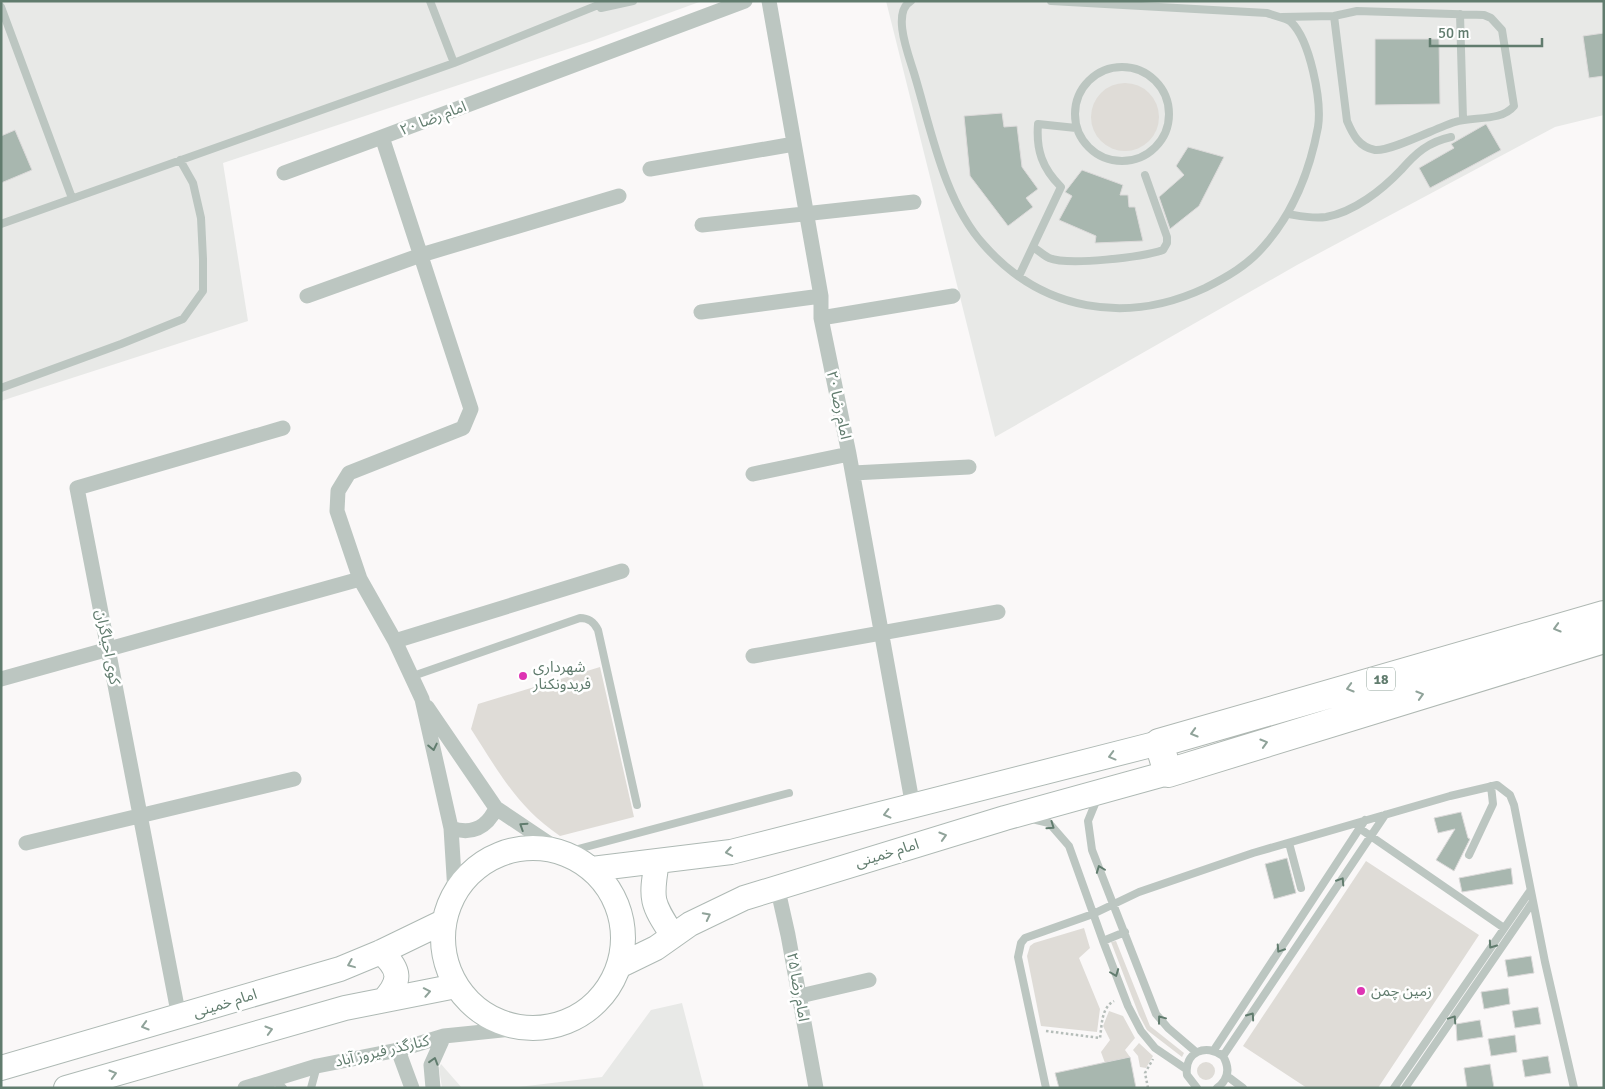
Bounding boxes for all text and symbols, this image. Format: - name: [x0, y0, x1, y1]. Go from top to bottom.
- scale bar: [1430, 15, 1542, 47]
- text: 50 m: [1438, 24, 1469, 42]
- street label: امام رضا ۲۰: [397, 97, 470, 141]
- street label: امام رضا ۲۰: [821, 369, 855, 441]
- street label: کوی احیاگران: [92, 608, 124, 687]
- one-way arrow: [1553, 623, 1561, 633]
- place label: شهرداری فریدونکنار: [532, 658, 591, 693]
- road number: 18: [1367, 668, 1395, 691]
- marker: شهرداری فریدونکنار: [517, 670, 529, 682]
- one-way arrow: [1346, 682, 1355, 693]
- one-way arrow: [1415, 691, 1423, 701]
- one-way arrow: [1191, 728, 1199, 738]
- one-way arrow: [1260, 739, 1268, 749]
- one-way arrow: [427, 743, 438, 751]
- one-way arrow: [1108, 750, 1116, 760]
- one-way arrow: [882, 808, 891, 819]
- one-way arrow: [1045, 820, 1055, 829]
- one-way arrow: [519, 823, 528, 832]
- one-way arrow: [939, 832, 947, 842]
- street label: امام خمینی: [853, 835, 922, 873]
- one-way arrow: [724, 846, 733, 856]
- one-way arrow: [1096, 865, 1106, 874]
- one-way arrow: [1335, 877, 1344, 886]
- one-way arrow: [702, 912, 711, 922]
- one-way arrow: [1489, 939, 1498, 949]
- one-way arrow: [1277, 943, 1286, 952]
- street label: امام رضا ۲۵: [781, 951, 813, 1023]
- one-way arrow: [347, 958, 356, 969]
- one-way arrow: [1109, 968, 1119, 977]
- place label: زمین چمن: [1371, 982, 1432, 1001]
- street label: امام خمینی: [191, 985, 260, 1023]
- marker: زمین چمن: [1355, 985, 1367, 997]
- one-way arrow: [422, 987, 431, 998]
- one-way arrow: [1245, 1012, 1254, 1022]
- one-way arrow: [1447, 1015, 1456, 1024]
- one-way arrow: [1158, 1016, 1166, 1025]
- one-way arrow: [142, 1021, 150, 1031]
- one-way arrow: [264, 1026, 273, 1036]
- street label: کنارگذر فیروز آباد: [333, 1031, 432, 1071]
- one-way arrow: [428, 1057, 438, 1066]
- one-way arrow: [108, 1070, 116, 1080]

